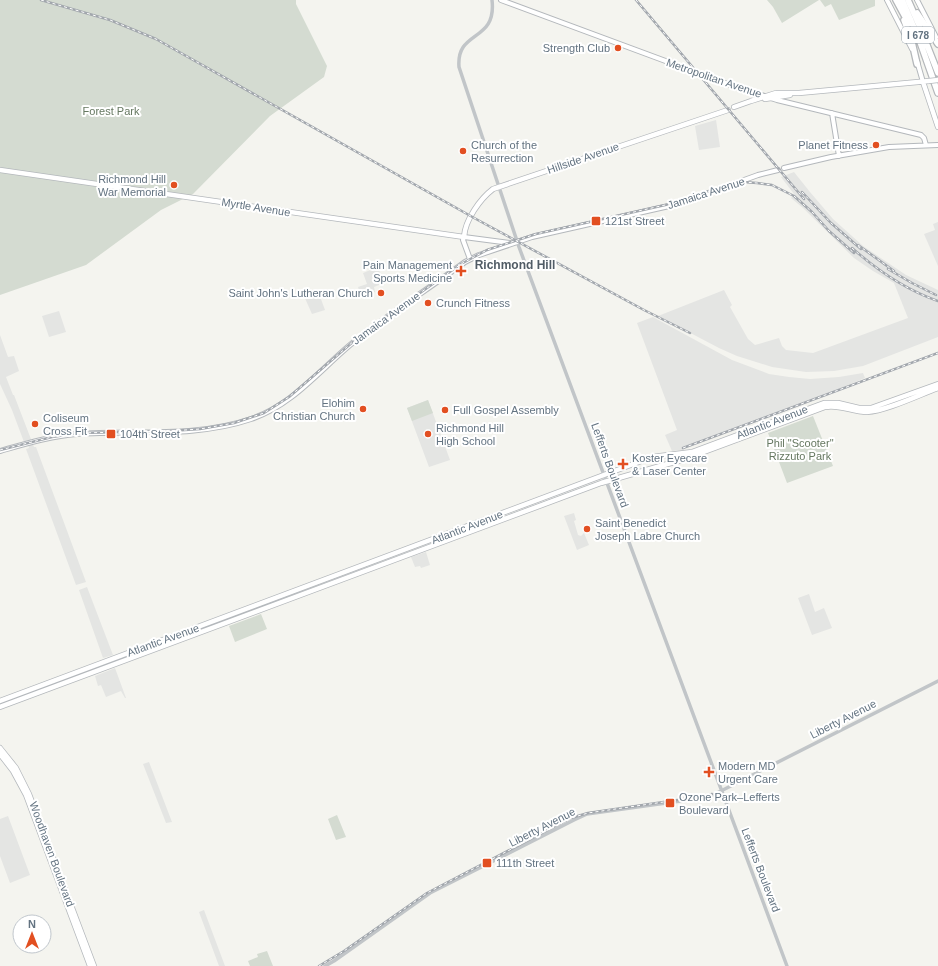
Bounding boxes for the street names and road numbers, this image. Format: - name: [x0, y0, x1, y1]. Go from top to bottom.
- road number: I 678: [902, 27, 934, 43]
- street label: Metropolitan Avenue: [665, 56, 763, 100]
- street label: Hillside Avenue: [546, 140, 620, 176]
- street label: Jamaica Avenue: [666, 175, 746, 211]
- street label: Myrtle Avenue: [221, 196, 291, 218]
- street label: Jamaica Avenue: [350, 289, 422, 347]
- street label: Atlantic Avenue: [735, 403, 809, 441]
- street label: Lefferts Boulevard: [589, 421, 631, 509]
- street label: Atlantic Avenue: [430, 508, 504, 546]
- street label: Atlantic Avenue: [125, 621, 201, 659]
- street label: Liberty Avenue: [808, 697, 878, 741]
- street label: Woodhaven Boulevard: [27, 800, 77, 908]
- street label: Liberty Avenue: [507, 805, 577, 849]
- street label: Lefferts Boulevard: [739, 826, 783, 914]

